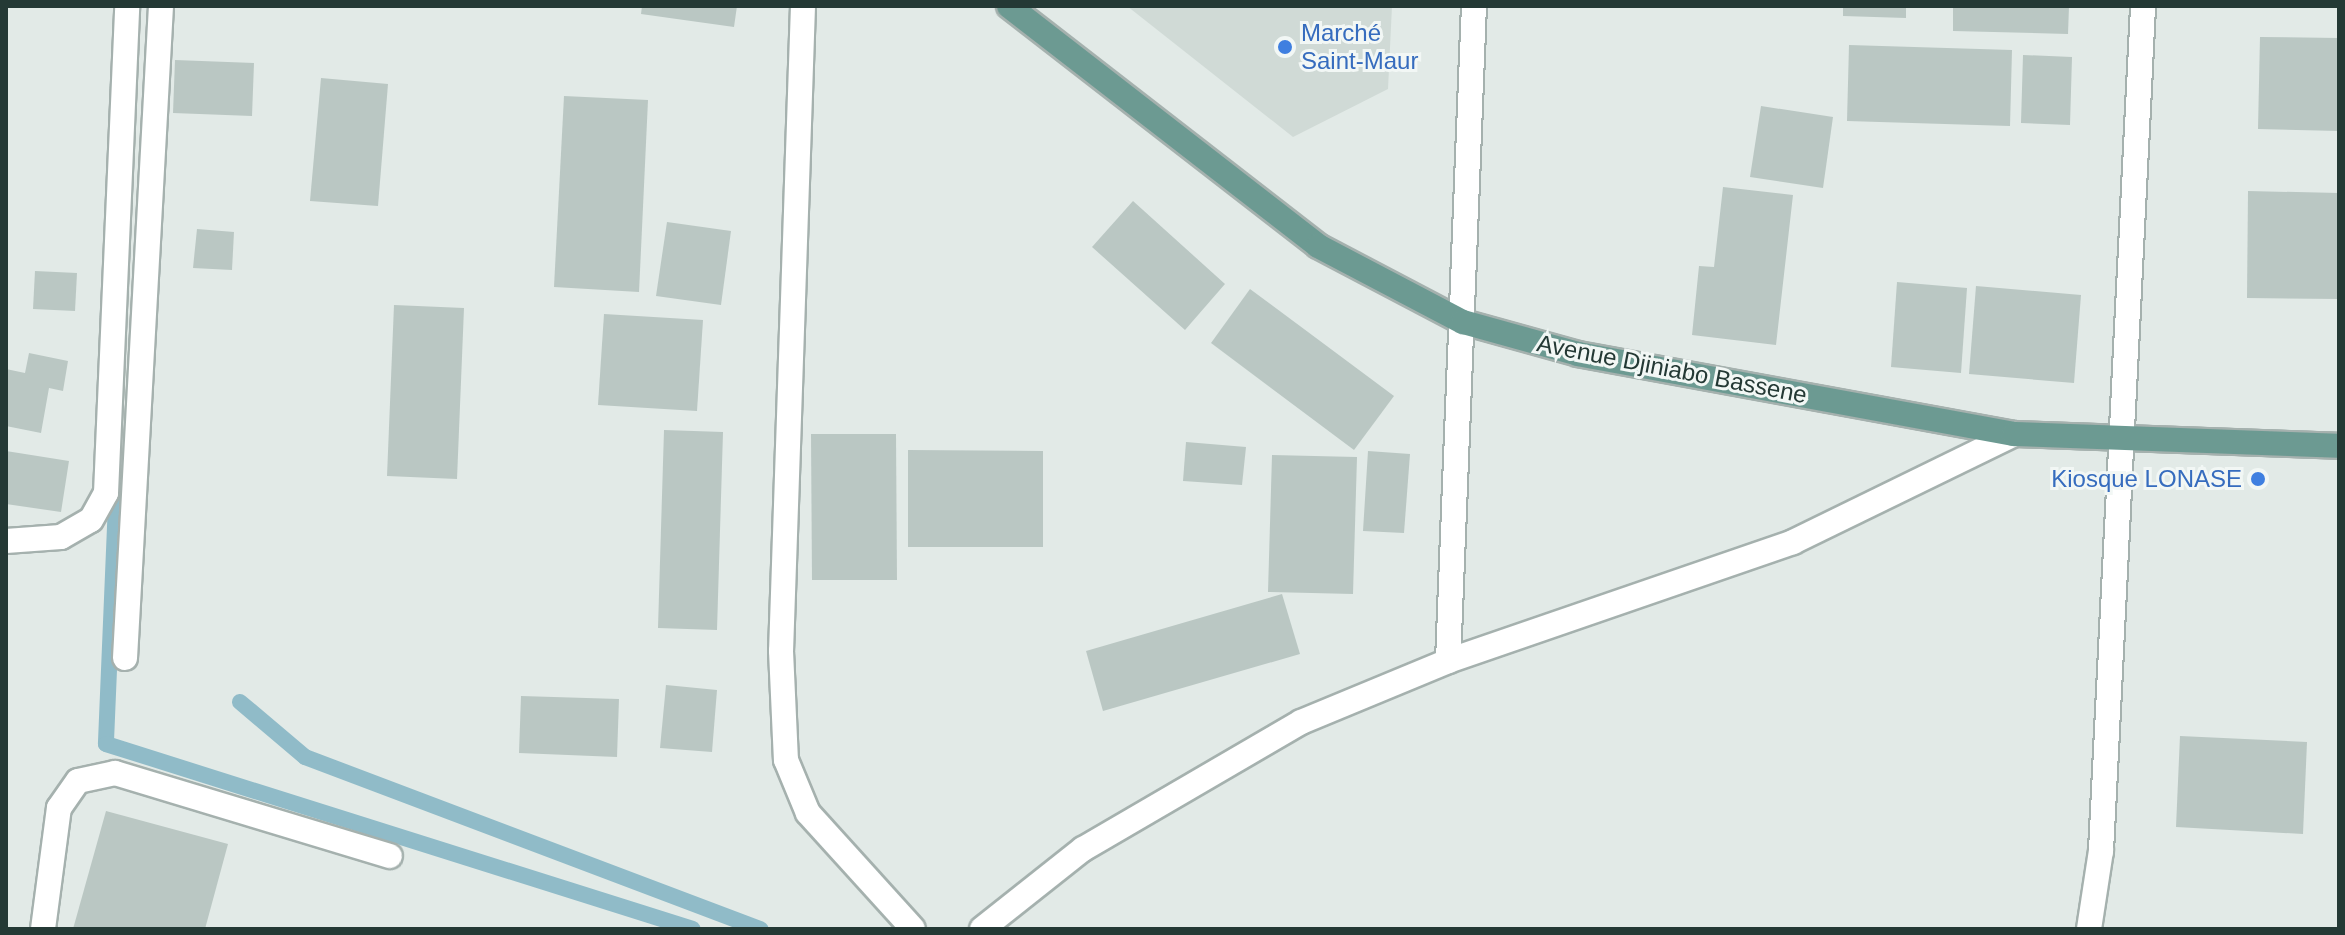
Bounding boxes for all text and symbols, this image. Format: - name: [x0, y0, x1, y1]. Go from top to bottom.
- place label: Marché Saint-Maur: [1301, 19, 1418, 75]
- marker: Marché Saint-Maur: [1276, 38, 1294, 56]
- street label: Avenue Djiniabo Bassene: [1535, 329, 1809, 409]
- place label: Kiosque LONASE: [2051, 465, 2242, 493]
- marker: Kiosque LONASE: [2249, 470, 2267, 488]

